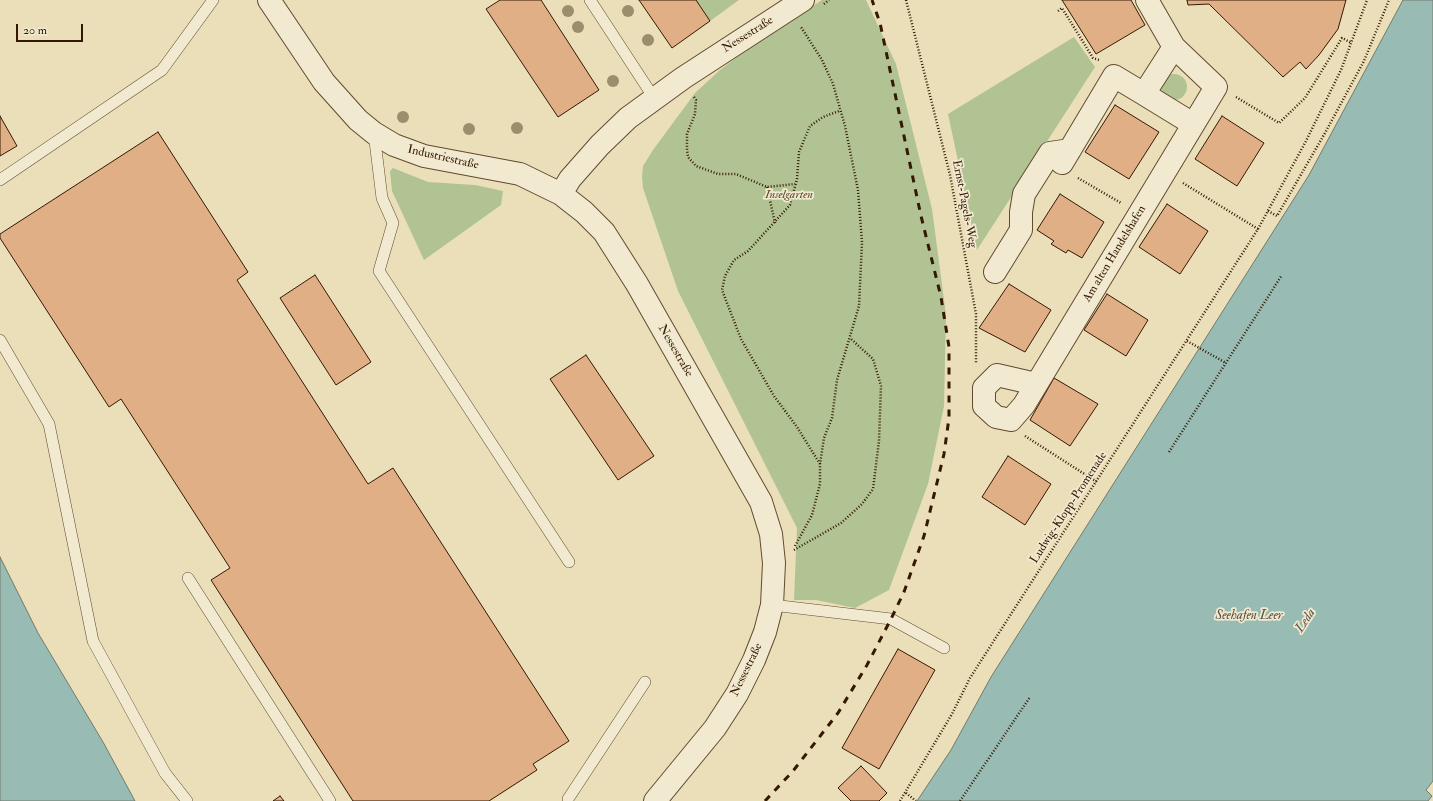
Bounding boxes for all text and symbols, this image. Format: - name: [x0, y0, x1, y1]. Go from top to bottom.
- street label: Nessestraße: [720, 14, 776, 56]
- scale bar: [18, 16, 85, 42]
- text: 20 m: [23, 23, 47, 38]
- street label: Industriestraße: [406, 143, 480, 173]
- street label: Ernst-Pagels-Weg: [948, 159, 980, 249]
- park label: Inselgarten: [765, 188, 813, 202]
- street label: Am alten Handelshafen: [1080, 203, 1150, 305]
- street label: Nessestraße: [654, 322, 696, 380]
- street label: Ludwig-Klopp-Promenade: [1028, 449, 1110, 567]
- water label: Leda: [1293, 606, 1319, 636]
- water label: Seehafen Leer: [1215, 608, 1283, 624]
- street label: Nessestraße: [728, 641, 766, 699]

